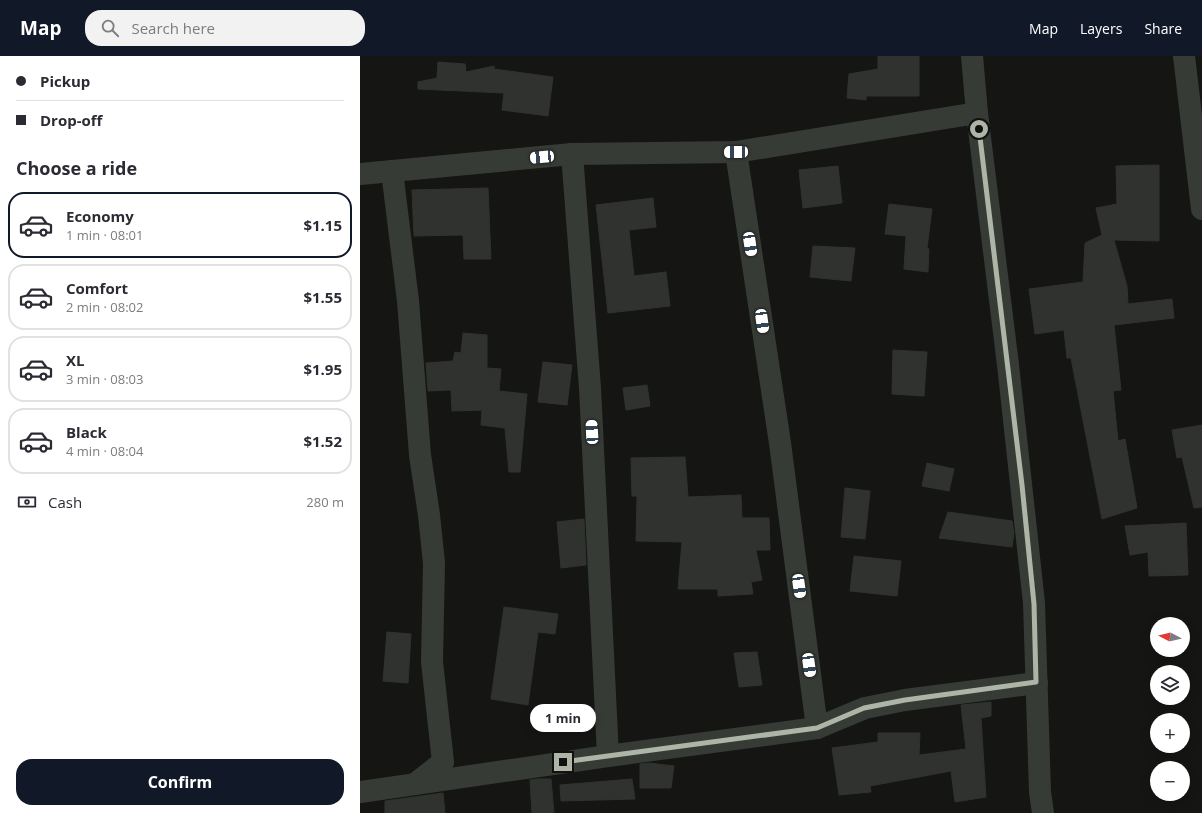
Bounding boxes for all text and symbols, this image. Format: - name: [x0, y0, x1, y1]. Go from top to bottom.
- search box: [85, 10, 365, 46]
- text: Map: [20, 15, 61, 41]
- icon: search: [99, 17, 121, 39]
- text: Search here: [131, 18, 215, 38]
- text: Map: [1029, 19, 1058, 38]
- text: Layers: [1080, 19, 1122, 38]
- text: Share: [1144, 19, 1182, 38]
- text: Pickup: [40, 71, 90, 91]
- text: Drop-off: [40, 110, 102, 130]
- route start: [970, 120, 988, 138]
- car: [724, 146, 748, 158]
- car: [530, 150, 554, 164]
- text: Choose a ride: [16, 156, 137, 180]
- text: Economy: [66, 206, 134, 226]
- icon: car: [18, 207, 54, 243]
- text: $1.15: [303, 215, 342, 235]
- text: 1 min · 08:01: [66, 226, 143, 244]
- car: [742, 231, 758, 257]
- text: Comfort: [66, 278, 128, 298]
- icon: car: [18, 279, 54, 315]
- text: $1.55: [303, 287, 342, 307]
- text: 2 min · 08:02: [66, 298, 143, 316]
- car: [754, 308, 770, 334]
- text: XL: [66, 350, 84, 370]
- icon: car: [18, 351, 54, 387]
- text: $1.95: [303, 359, 342, 379]
- text: 3 min · 08:03: [66, 370, 143, 388]
- car: [585, 420, 599, 444]
- text: Black: [66, 422, 107, 442]
- icon: car: [18, 423, 54, 459]
- text: $1.52: [303, 431, 342, 451]
- text: 4 min · 08:04: [66, 442, 143, 460]
- icon: cash: [16, 491, 38, 513]
- text: Cash: [48, 492, 82, 512]
- text: 280 m: [306, 493, 344, 511]
- car: [791, 573, 807, 599]
- north arrow: [1150, 617, 1190, 657]
- map controls: [1150, 617, 1190, 801]
- car: [801, 652, 817, 678]
- button: layers: [1150, 665, 1190, 705]
- callout: 1 min: [530, 704, 596, 732]
- text: 1 min: [545, 709, 581, 727]
- button: +: [1150, 713, 1190, 753]
- route end: [554, 753, 572, 771]
- button: Confirm: [16, 759, 344, 805]
- button: −: [1150, 761, 1190, 801]

